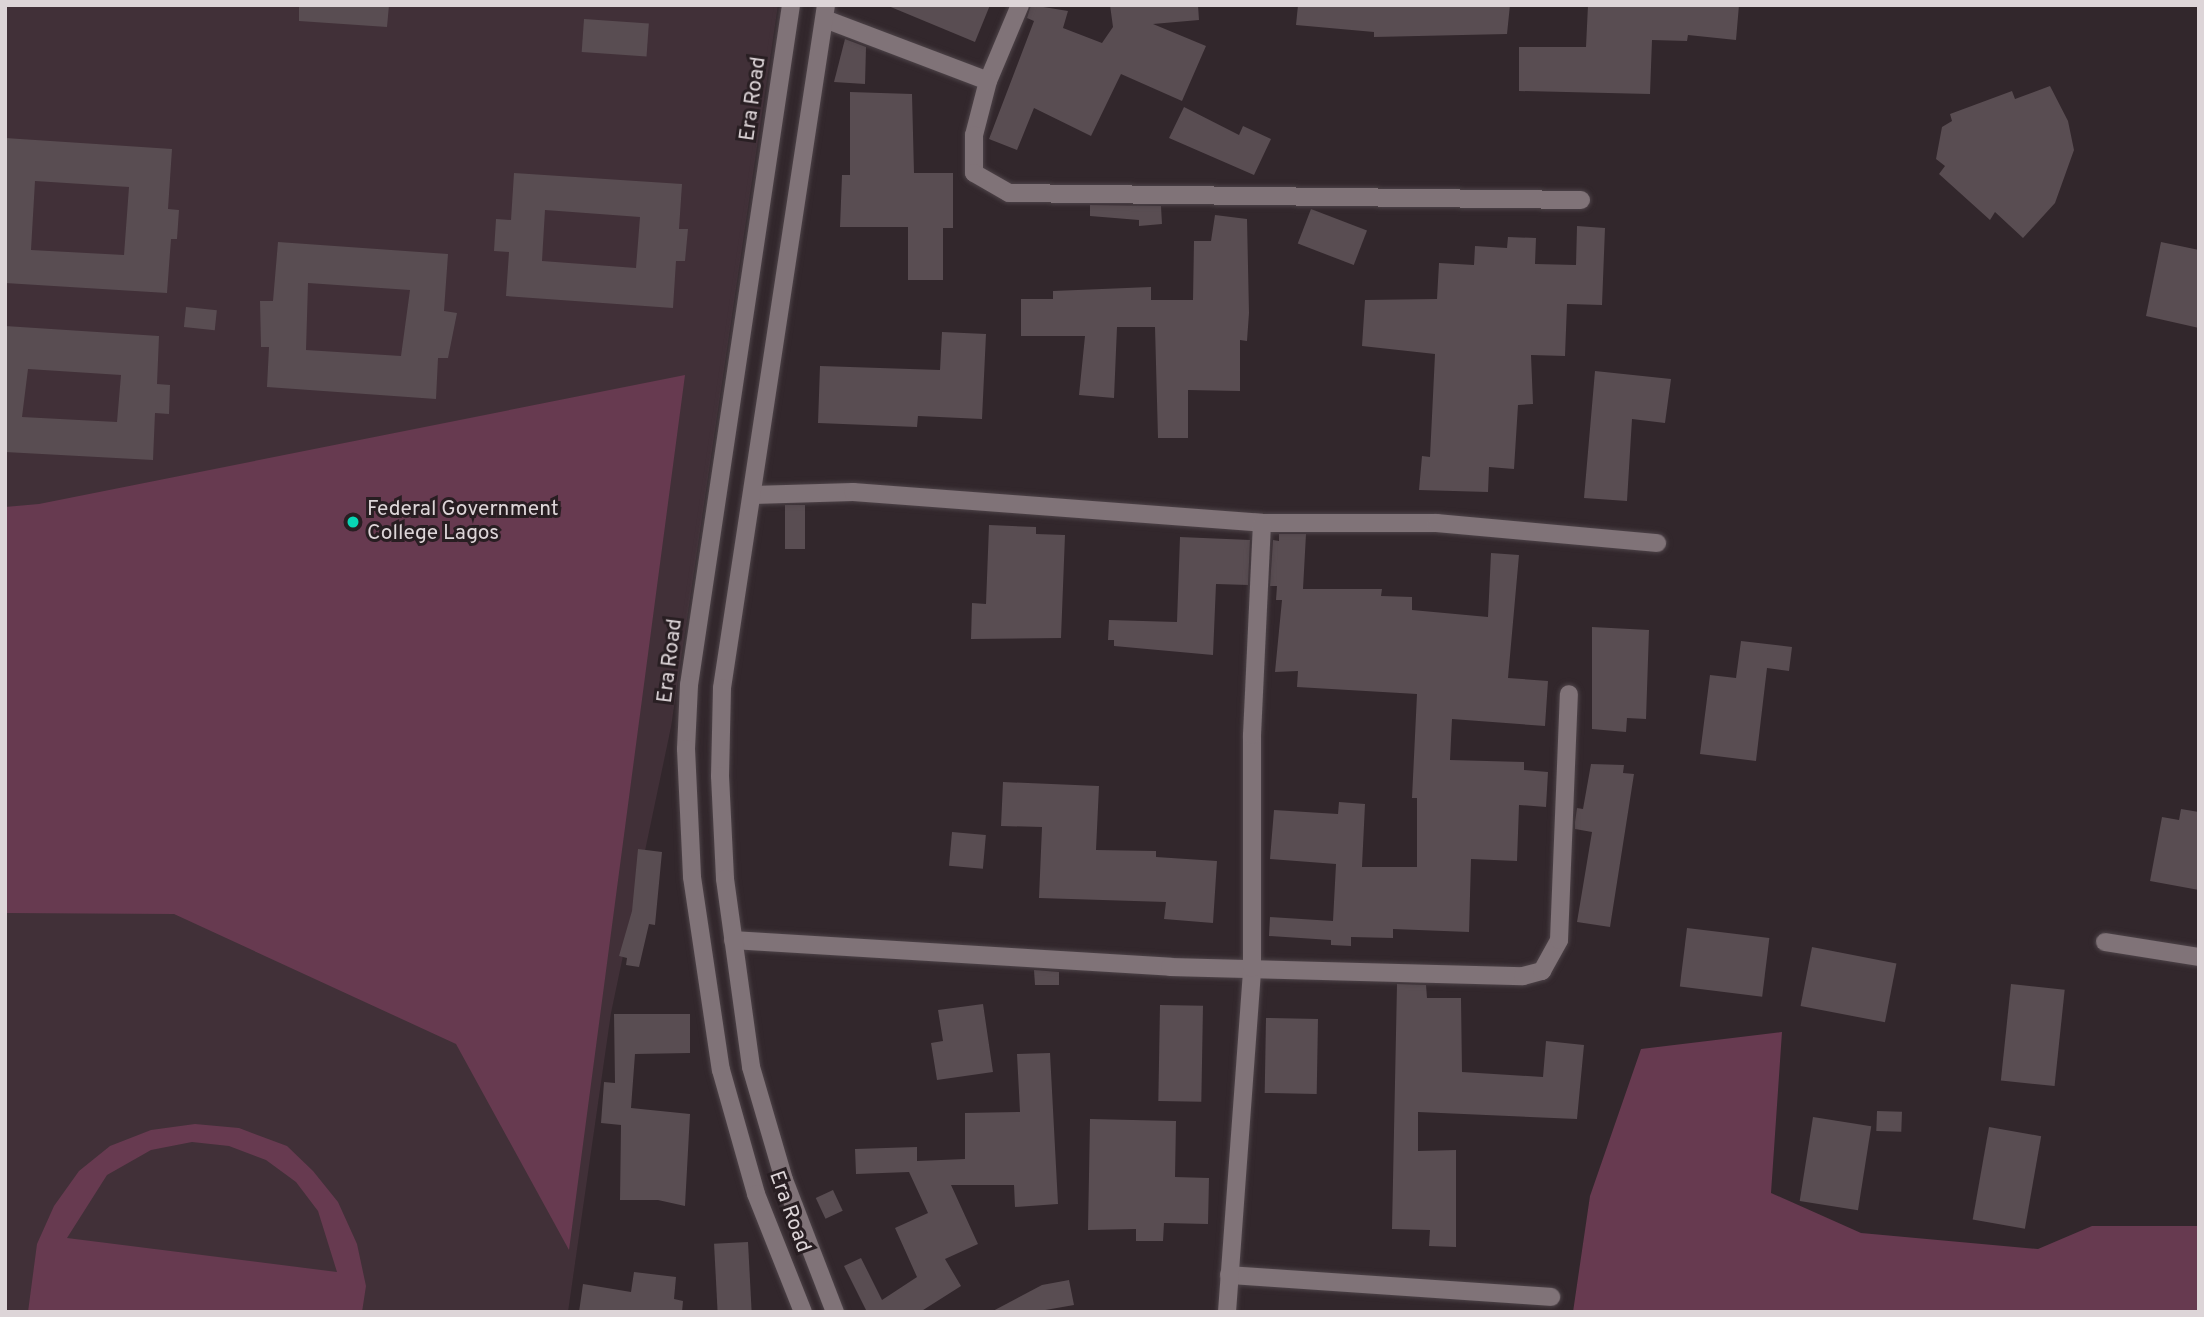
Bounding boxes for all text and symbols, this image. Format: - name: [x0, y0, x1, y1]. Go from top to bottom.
- street label: Era Road: [736, 55, 772, 143]
- place label: Federal Government College Lagos: [367, 497, 559, 547]
- marker: Federal Government College Lagos: [345, 514, 361, 530]
- street label: Era Road: [653, 617, 689, 705]
- street label: Era Road: [763, 1168, 815, 1256]

